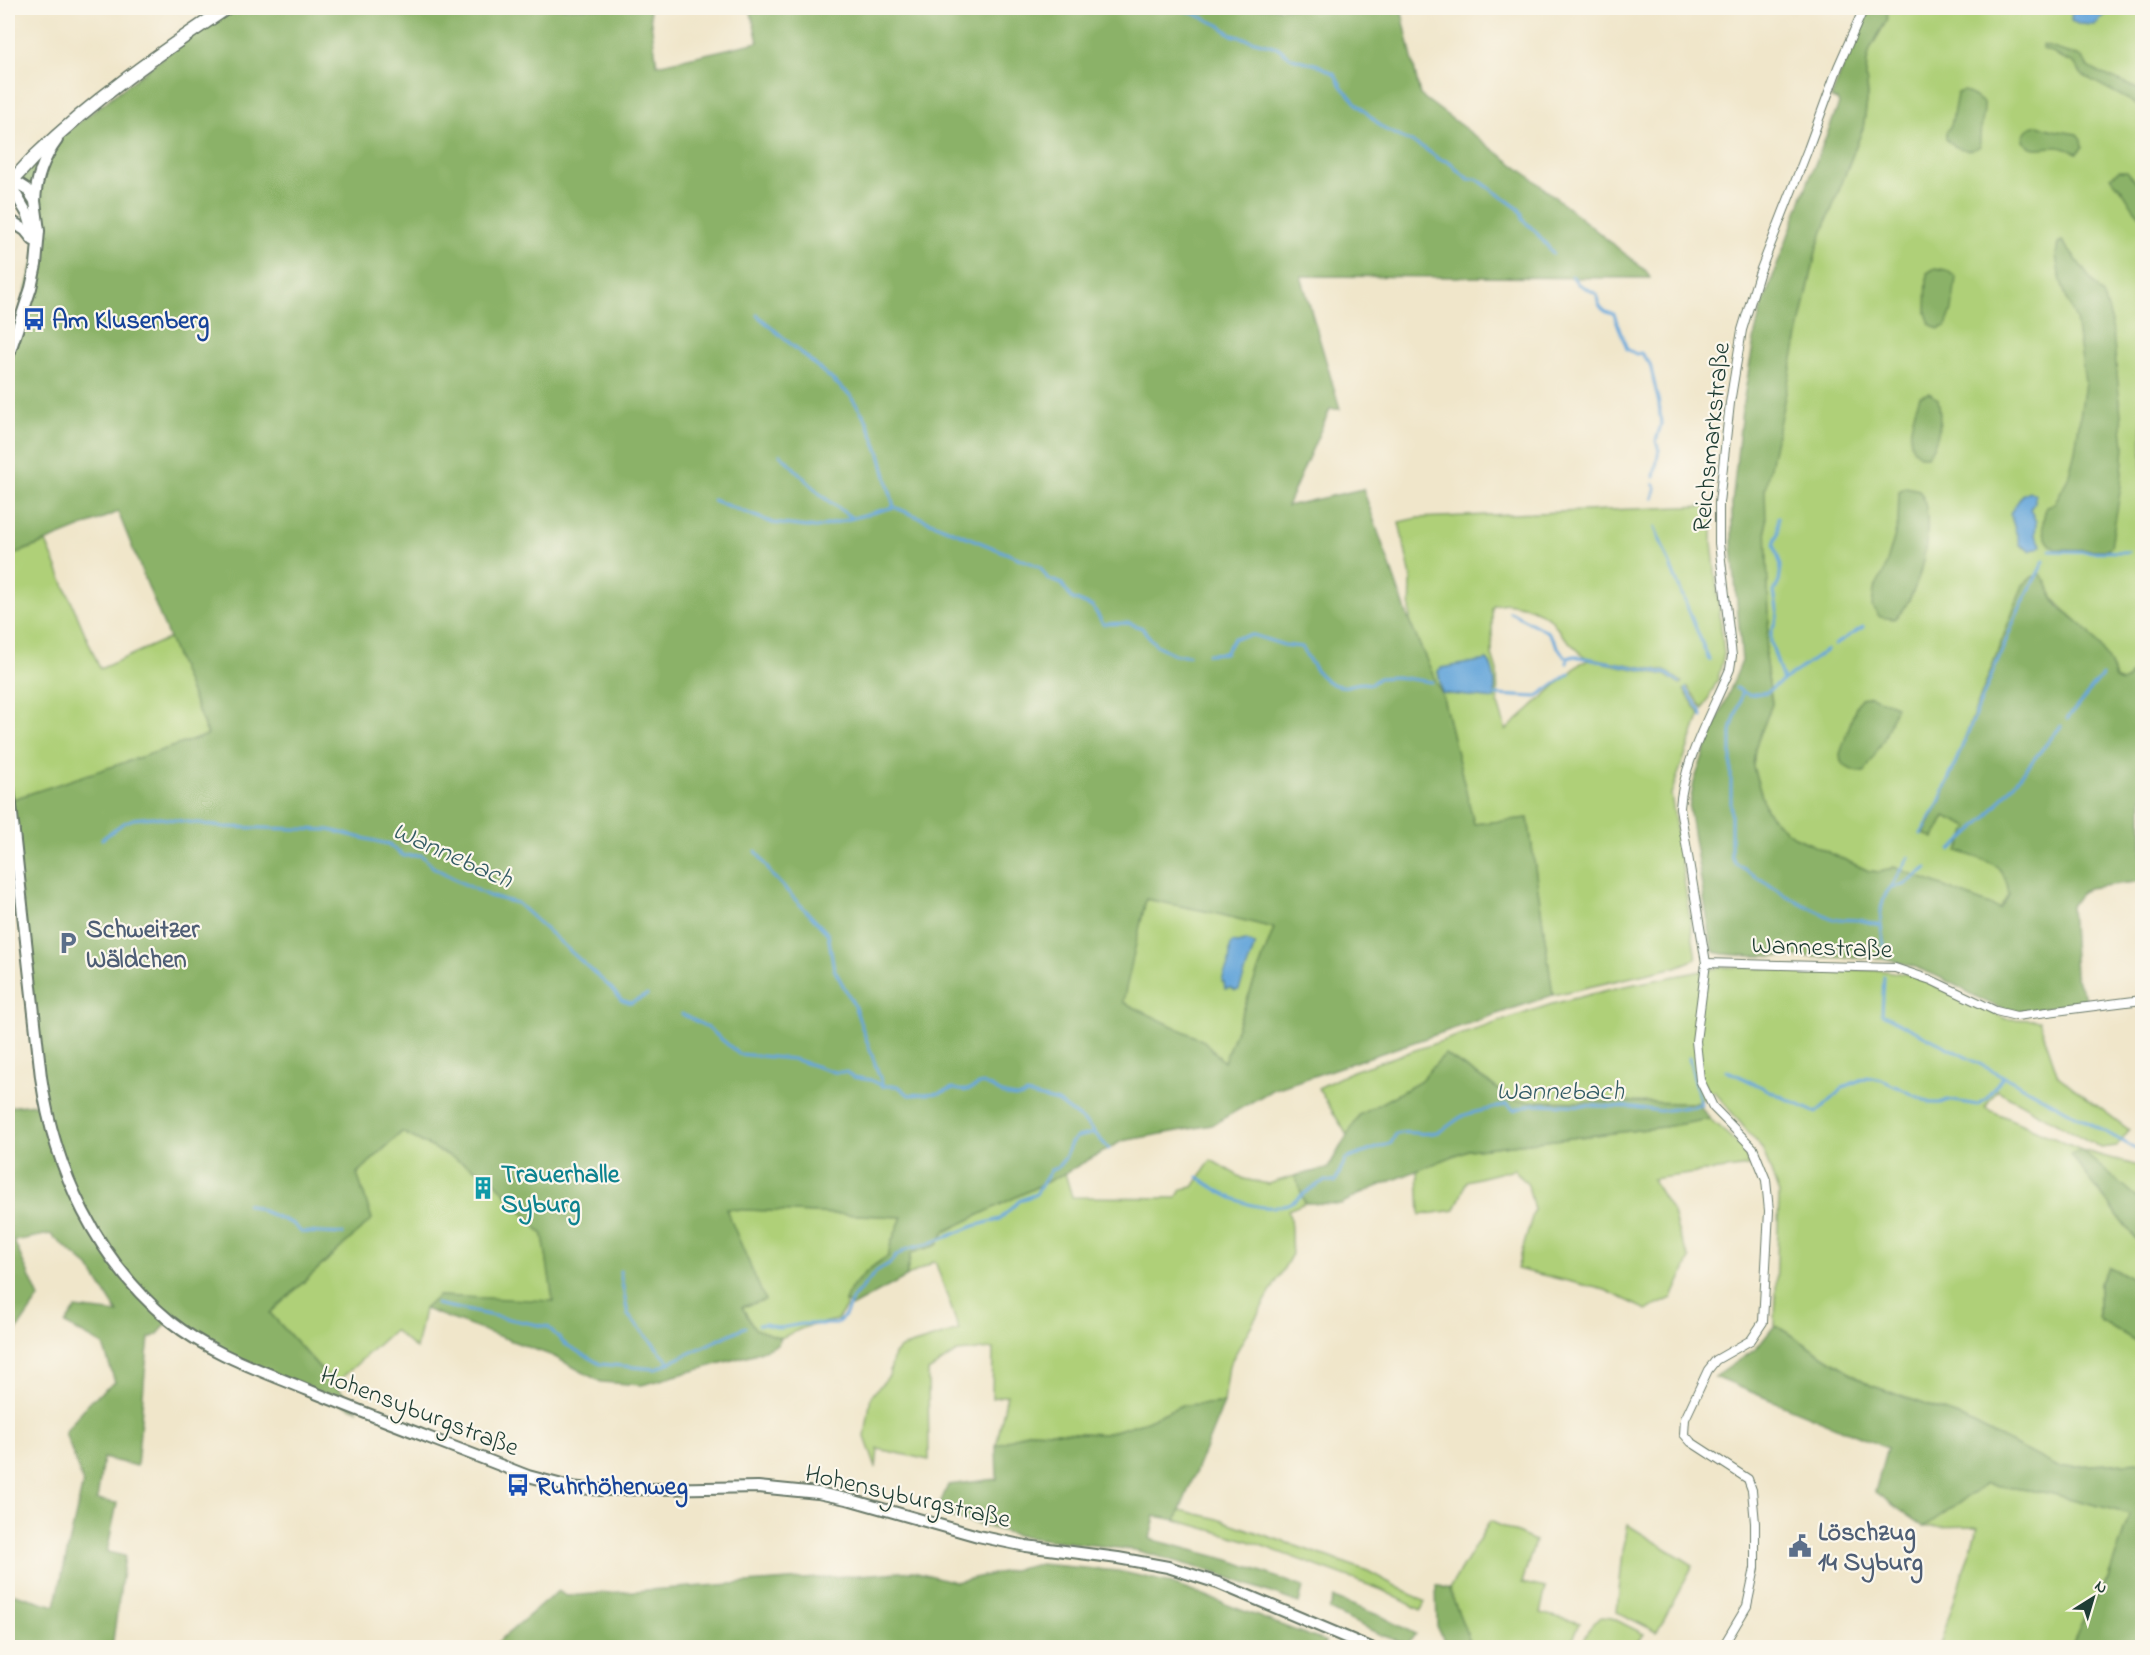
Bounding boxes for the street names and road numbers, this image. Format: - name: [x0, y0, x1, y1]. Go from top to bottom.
- street label: Reichsmarkstraße: [1684, 340, 1742, 534]
- street label: Wannestraße: [1751, 928, 1893, 970]
- street label: Hohensyburgstraße: [314, 1357, 524, 1468]
- street label: Hohensyburgstraße: [801, 1456, 1014, 1540]

